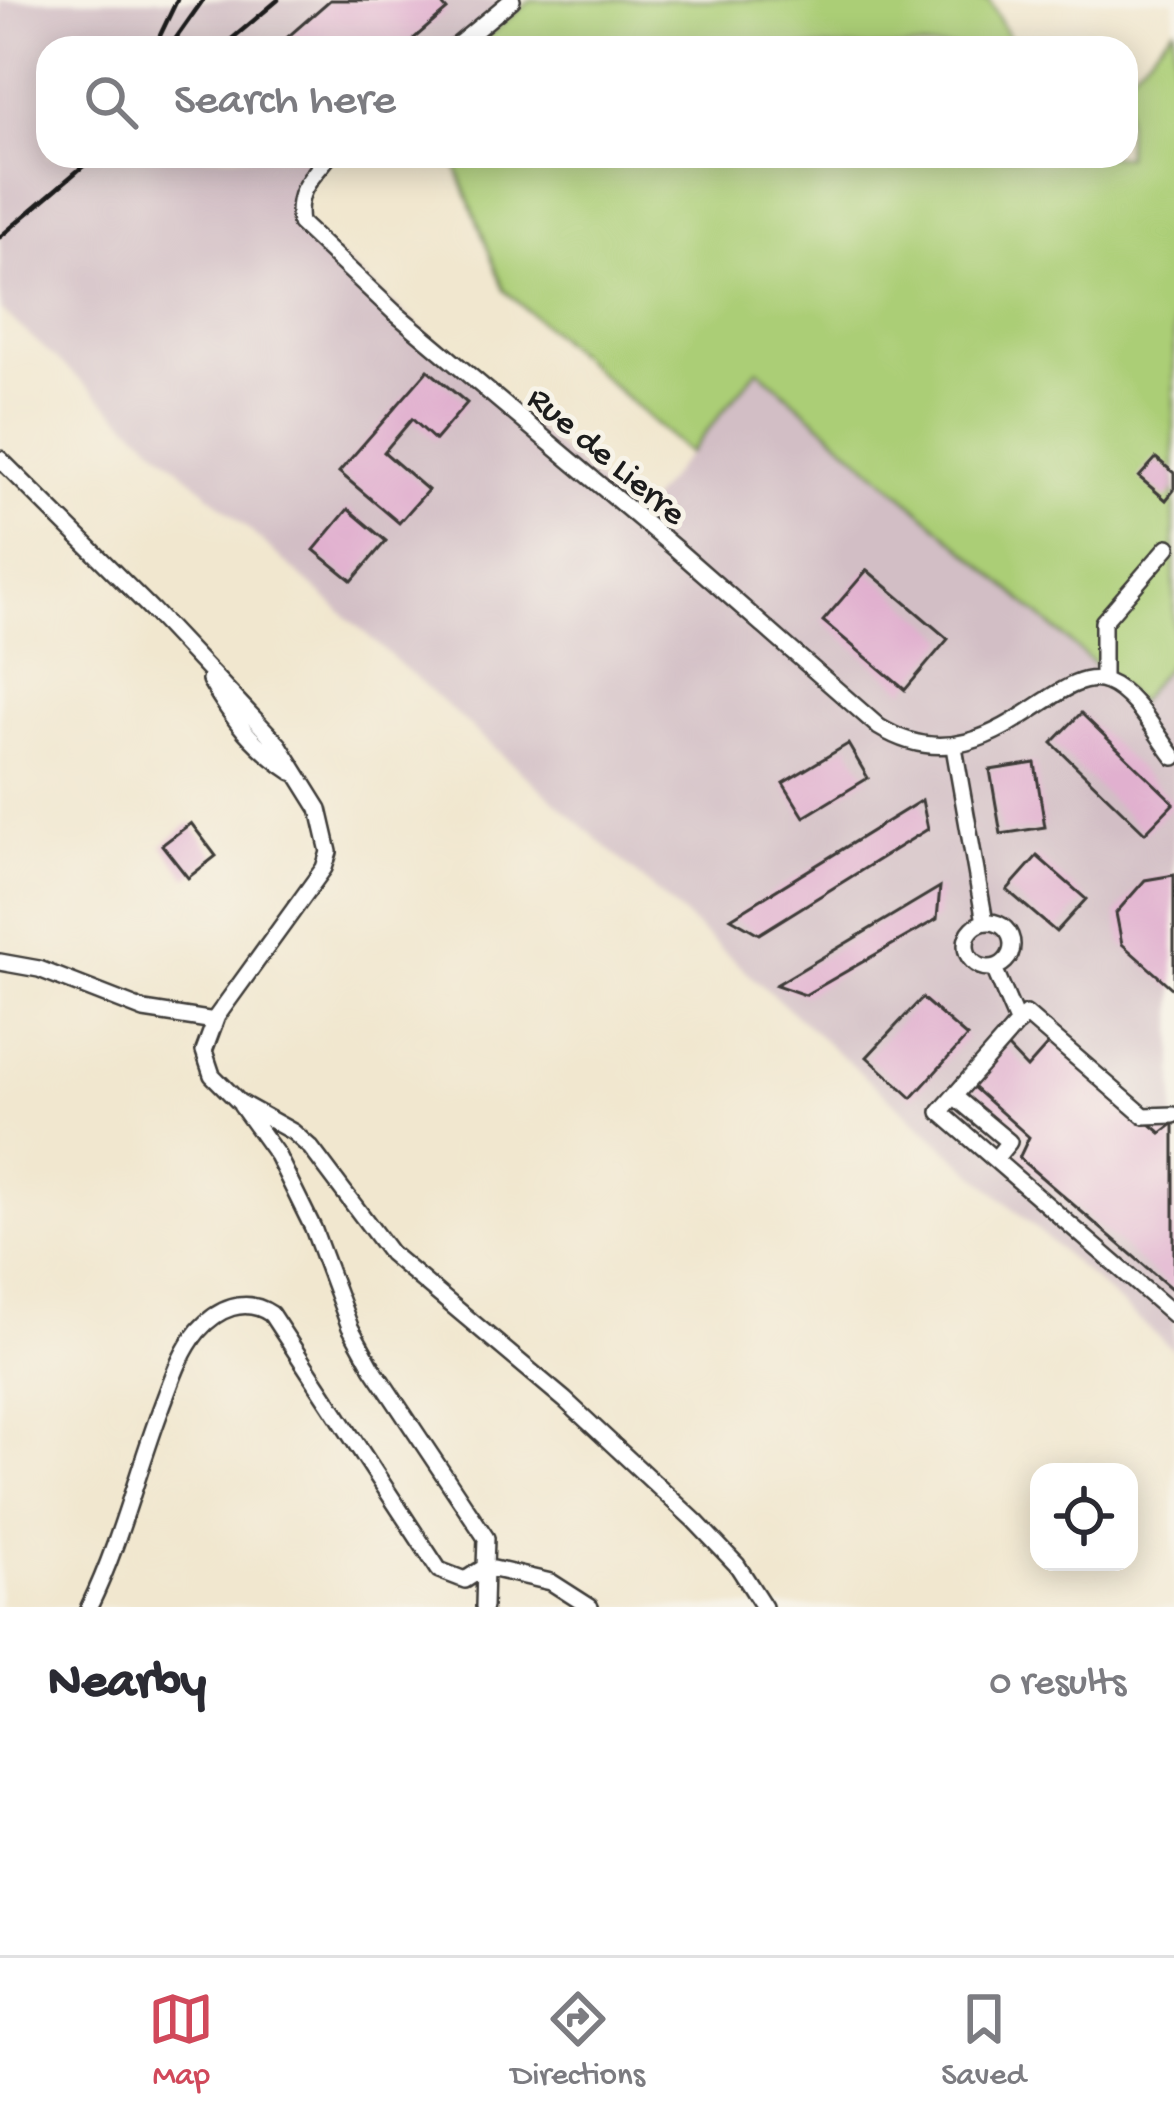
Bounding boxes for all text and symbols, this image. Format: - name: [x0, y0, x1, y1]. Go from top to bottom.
- search box: [36, 36, 1138, 168]
- icon: search: [78, 69, 144, 135]
- text: Search here: [174, 76, 396, 129]
- street label: Rue de Lierre: [516, 379, 694, 537]
- map controls: [1030, 1463, 1138, 1571]
- button: locate: [1030, 1463, 1138, 1571]
- text: Nearby: [48, 1655, 206, 1715]
- text: 0 results: [989, 1662, 1126, 1708]
- tab: Map: [148, 1986, 214, 2096]
- tab: Directions: [511, 1986, 645, 2096]
- tab: Saved: [941, 1986, 1026, 2096]

